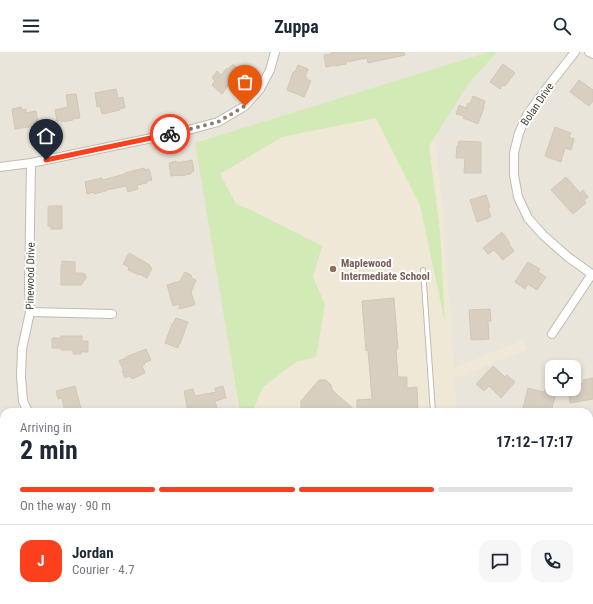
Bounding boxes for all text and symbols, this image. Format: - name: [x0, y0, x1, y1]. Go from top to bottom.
- icon: menu: [20, 15, 42, 37]
- icon: search: [551, 15, 573, 37]
- text: Zuppa: [274, 16, 319, 37]
- pin: [228, 65, 262, 106]
- icon: bag: [234, 71, 256, 93]
- street label: Bolan Drive: [518, 80, 557, 128]
- courier: [150, 114, 190, 154]
- pin: [29, 119, 63, 160]
- icon: bike: [159, 123, 181, 145]
- icon: home: [35, 125, 57, 147]
- street label: Pinewood Drive: [23, 242, 38, 310]
- place label: Maplewood Intermediate School: [341, 257, 430, 283]
- marker: Maplewood Intermediate School: [328, 264, 338, 274]
- map controls: [545, 360, 581, 396]
- button: locate: [545, 360, 581, 396]
- text: Arriving in: [20, 420, 72, 435]
- text: 17:12–17:17: [496, 433, 573, 451]
- text: 2 min: [20, 435, 78, 465]
- text: On the way · 90 m: [20, 498, 111, 513]
- button: chat: [479, 540, 521, 582]
- button: phone: [531, 540, 573, 582]
- text: Jordan: [72, 544, 114, 562]
- text: J: [37, 552, 45, 570]
- text: Courier · 4.7: [72, 562, 135, 577]

